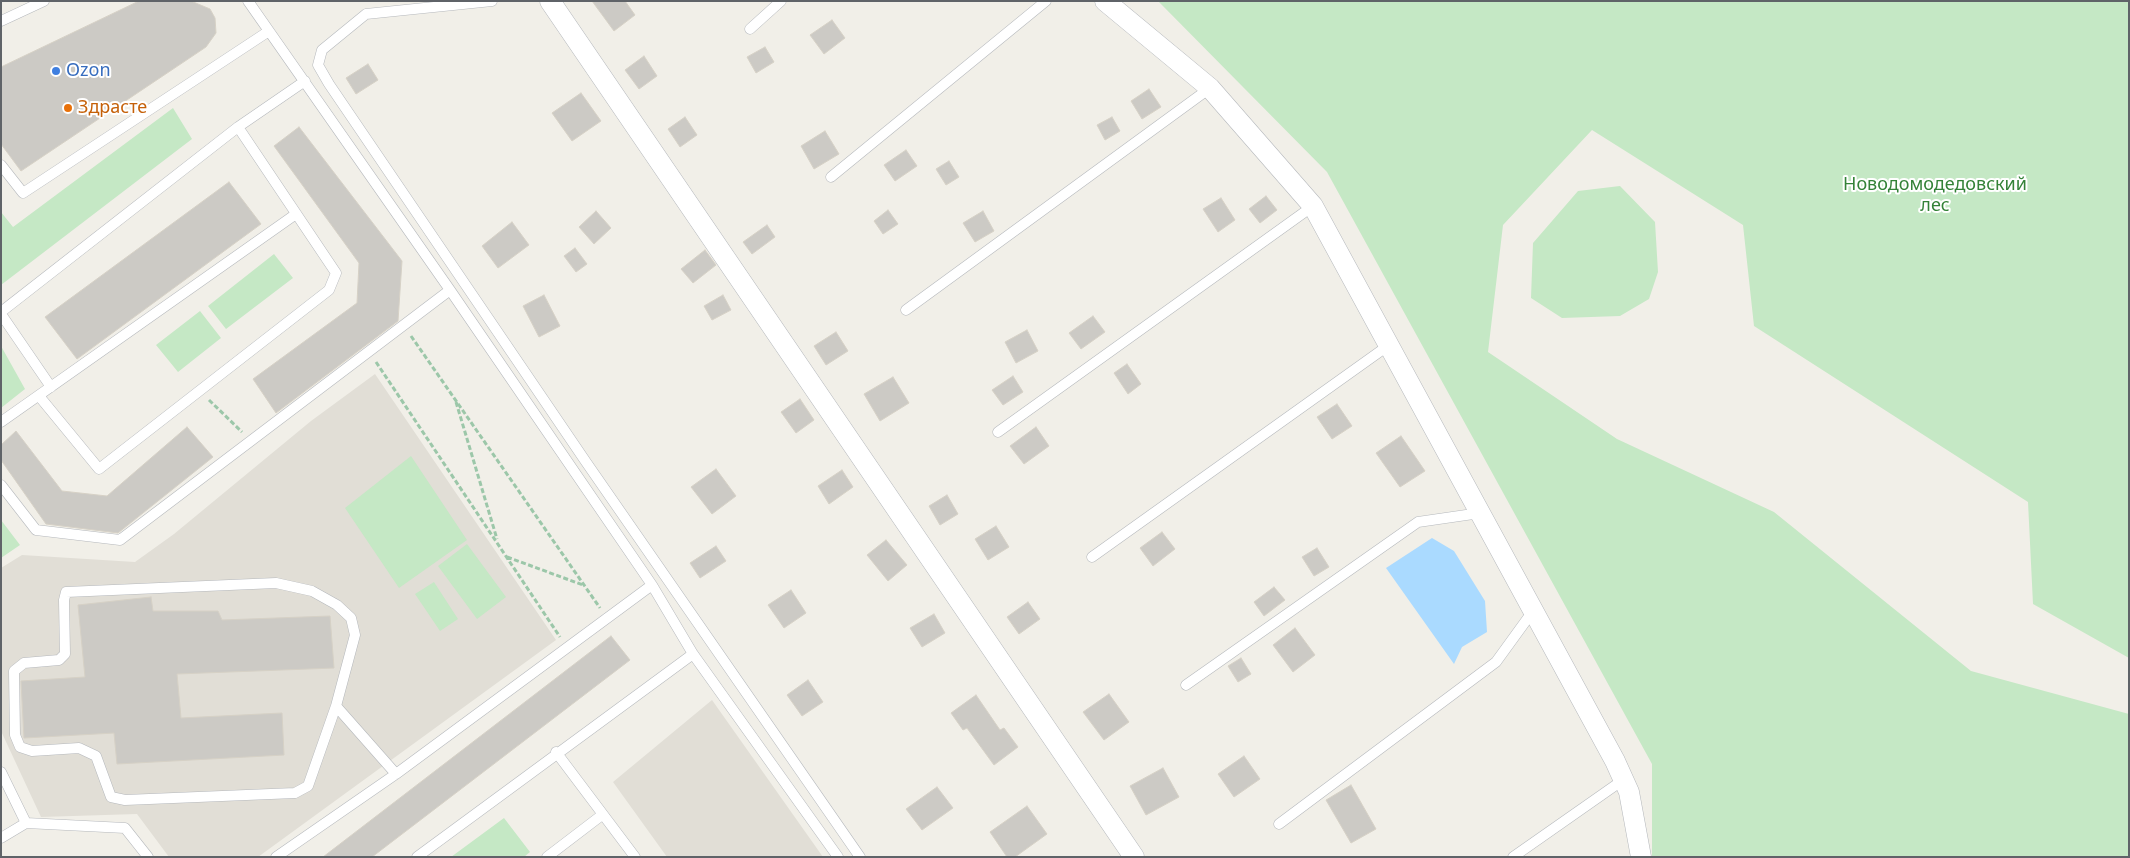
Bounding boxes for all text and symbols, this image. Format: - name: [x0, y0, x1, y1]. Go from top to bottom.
- place label: Ozon: [66, 60, 111, 82]
- marker: Ozon: [50, 65, 62, 77]
- place label: Здрасте: [78, 97, 147, 119]
- marker: Здрасте: [62, 102, 74, 114]
- park label: Новодомодедовский лес: [1843, 174, 2027, 216]

